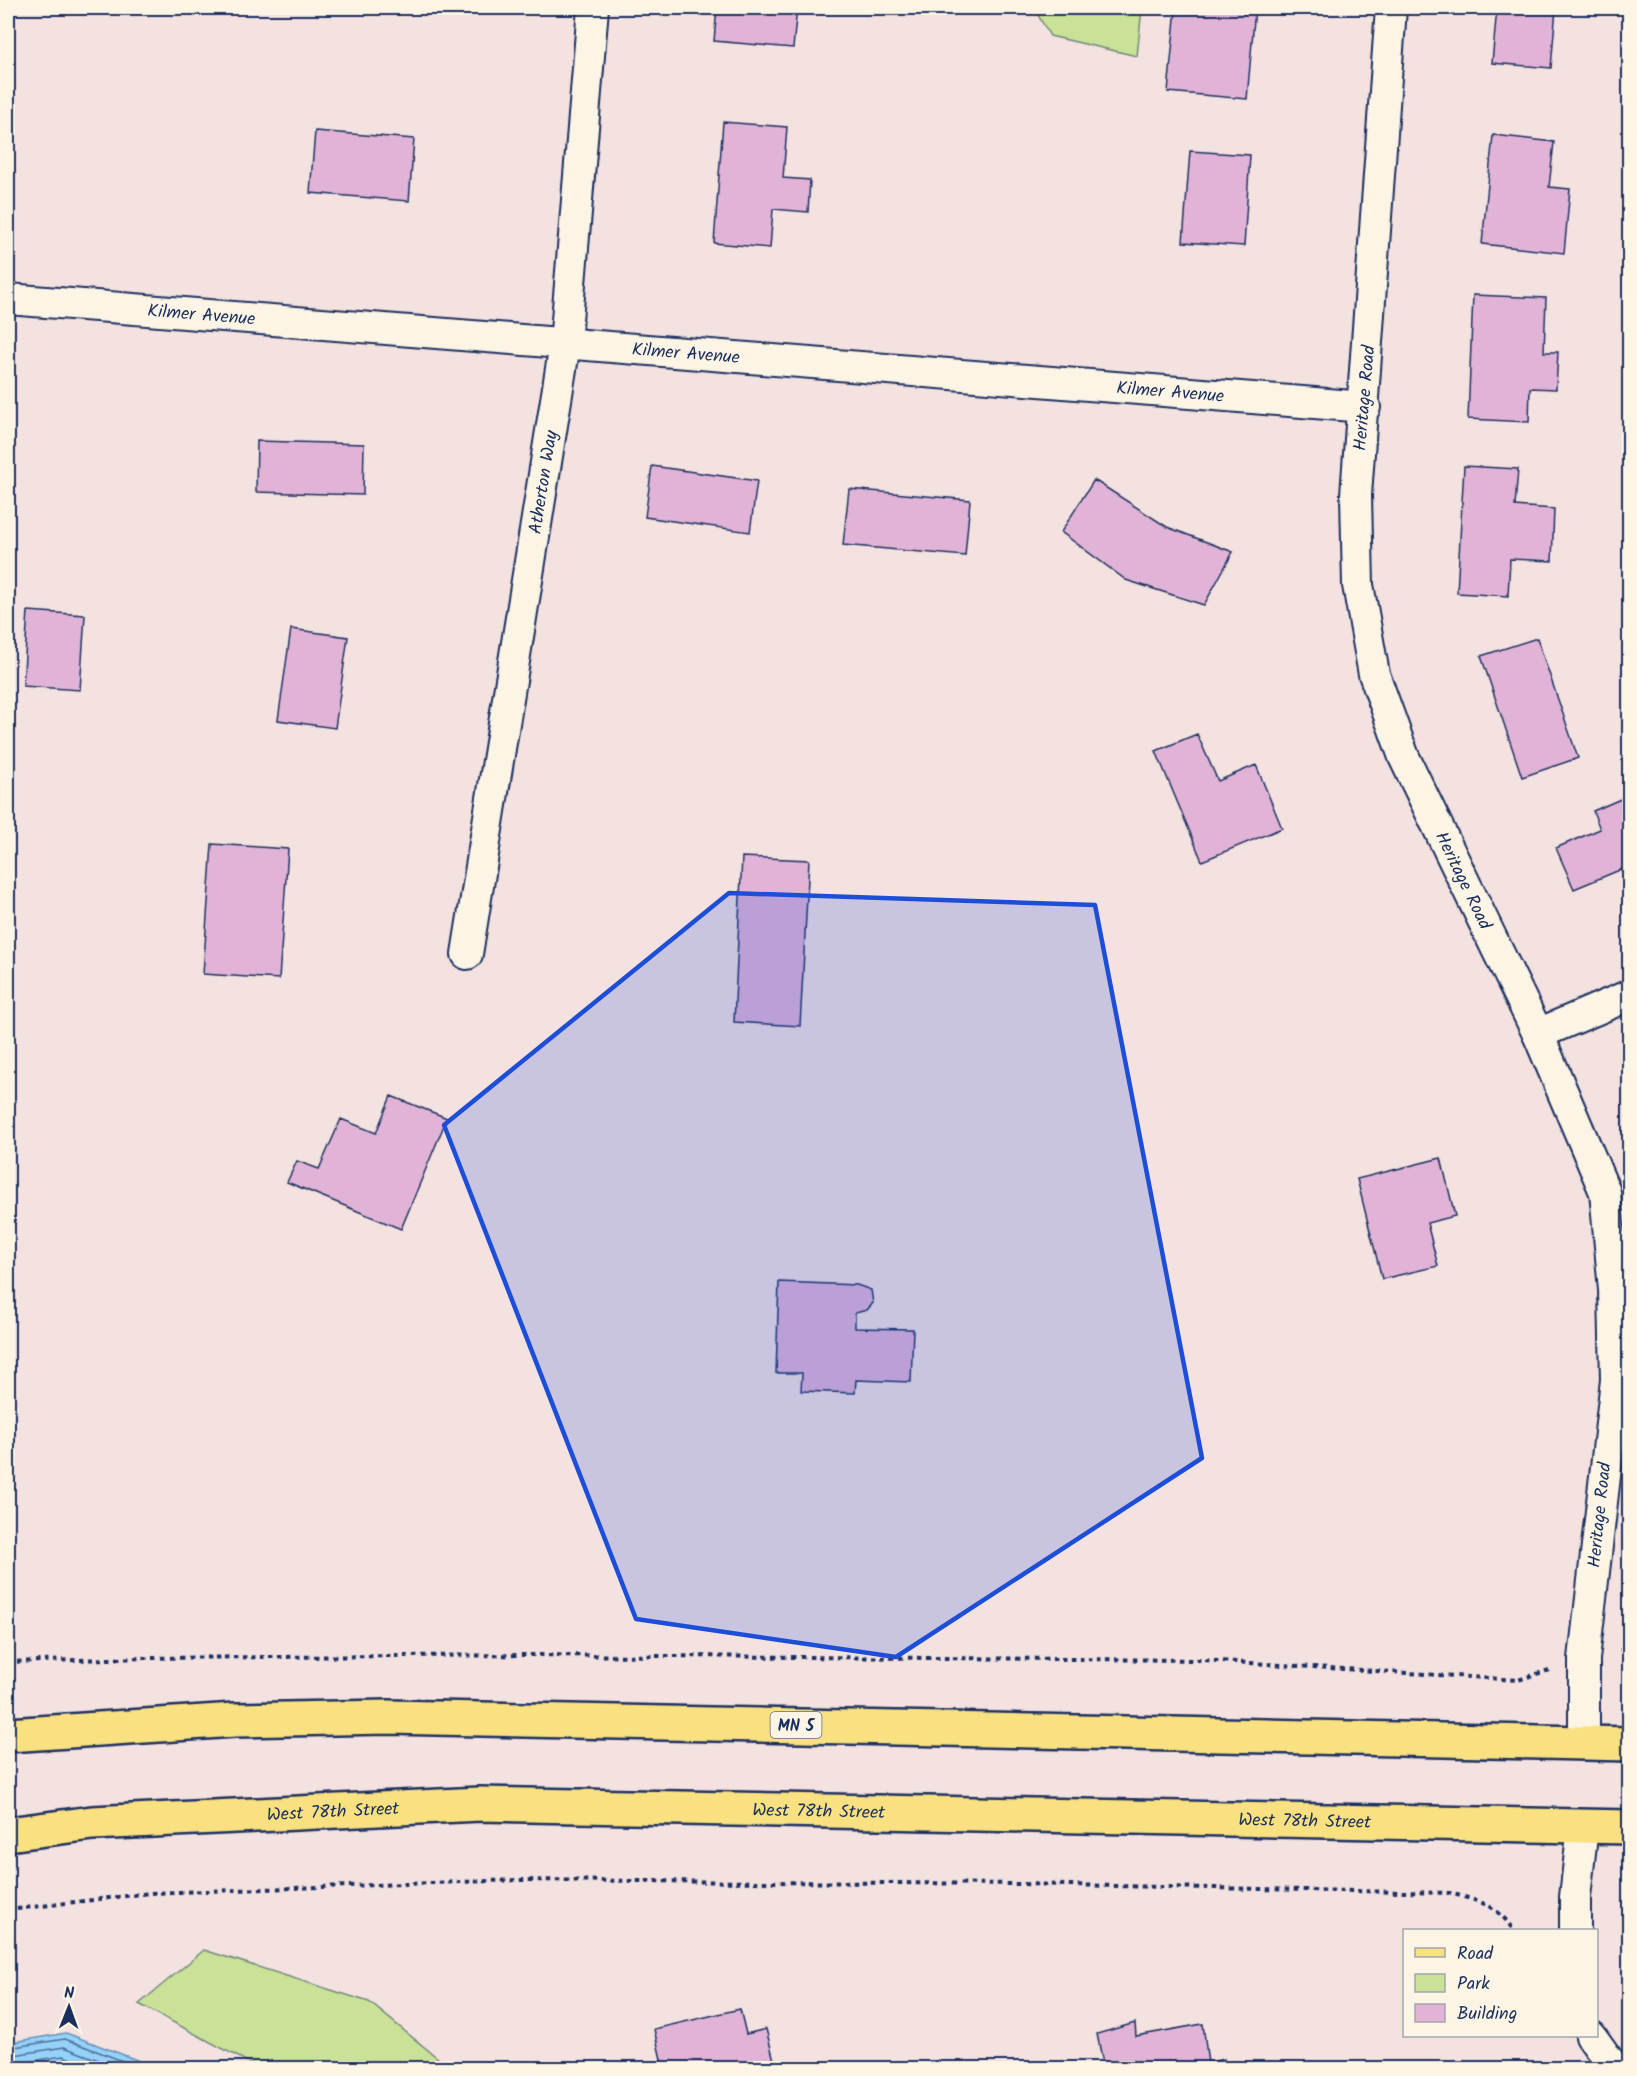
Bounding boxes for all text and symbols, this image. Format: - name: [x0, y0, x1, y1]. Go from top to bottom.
- street label: Kilmer Avenue: [146, 297, 256, 335]
- street label: Kilmer Avenue: [631, 336, 741, 373]
- street label: Heritage Road: [1346, 343, 1385, 452]
- street label: Kilmer Avenue: [1115, 374, 1225, 412]
- street label: Atherton Way: [522, 428, 567, 536]
- street label: Heritage Road: [1426, 827, 1499, 936]
- street label: Heritage Road: [1581, 1460, 1621, 1569]
- road number: MN 5: [770, 1712, 822, 1738]
- street label: West 78th Street: [266, 1795, 401, 1830]
- street label: West 78th Street: [752, 1796, 886, 1828]
- street label: West 78th Street: [1238, 1806, 1372, 1838]
- legend: [1403, 1929, 1598, 2037]
- text: Road: [1457, 1940, 1494, 1969]
- text: Park: [1457, 1970, 1490, 1999]
- north arrow: [39, 1977, 99, 2037]
- text: N: [64, 1981, 75, 2006]
- text: Building: [1457, 2000, 1517, 2029]

